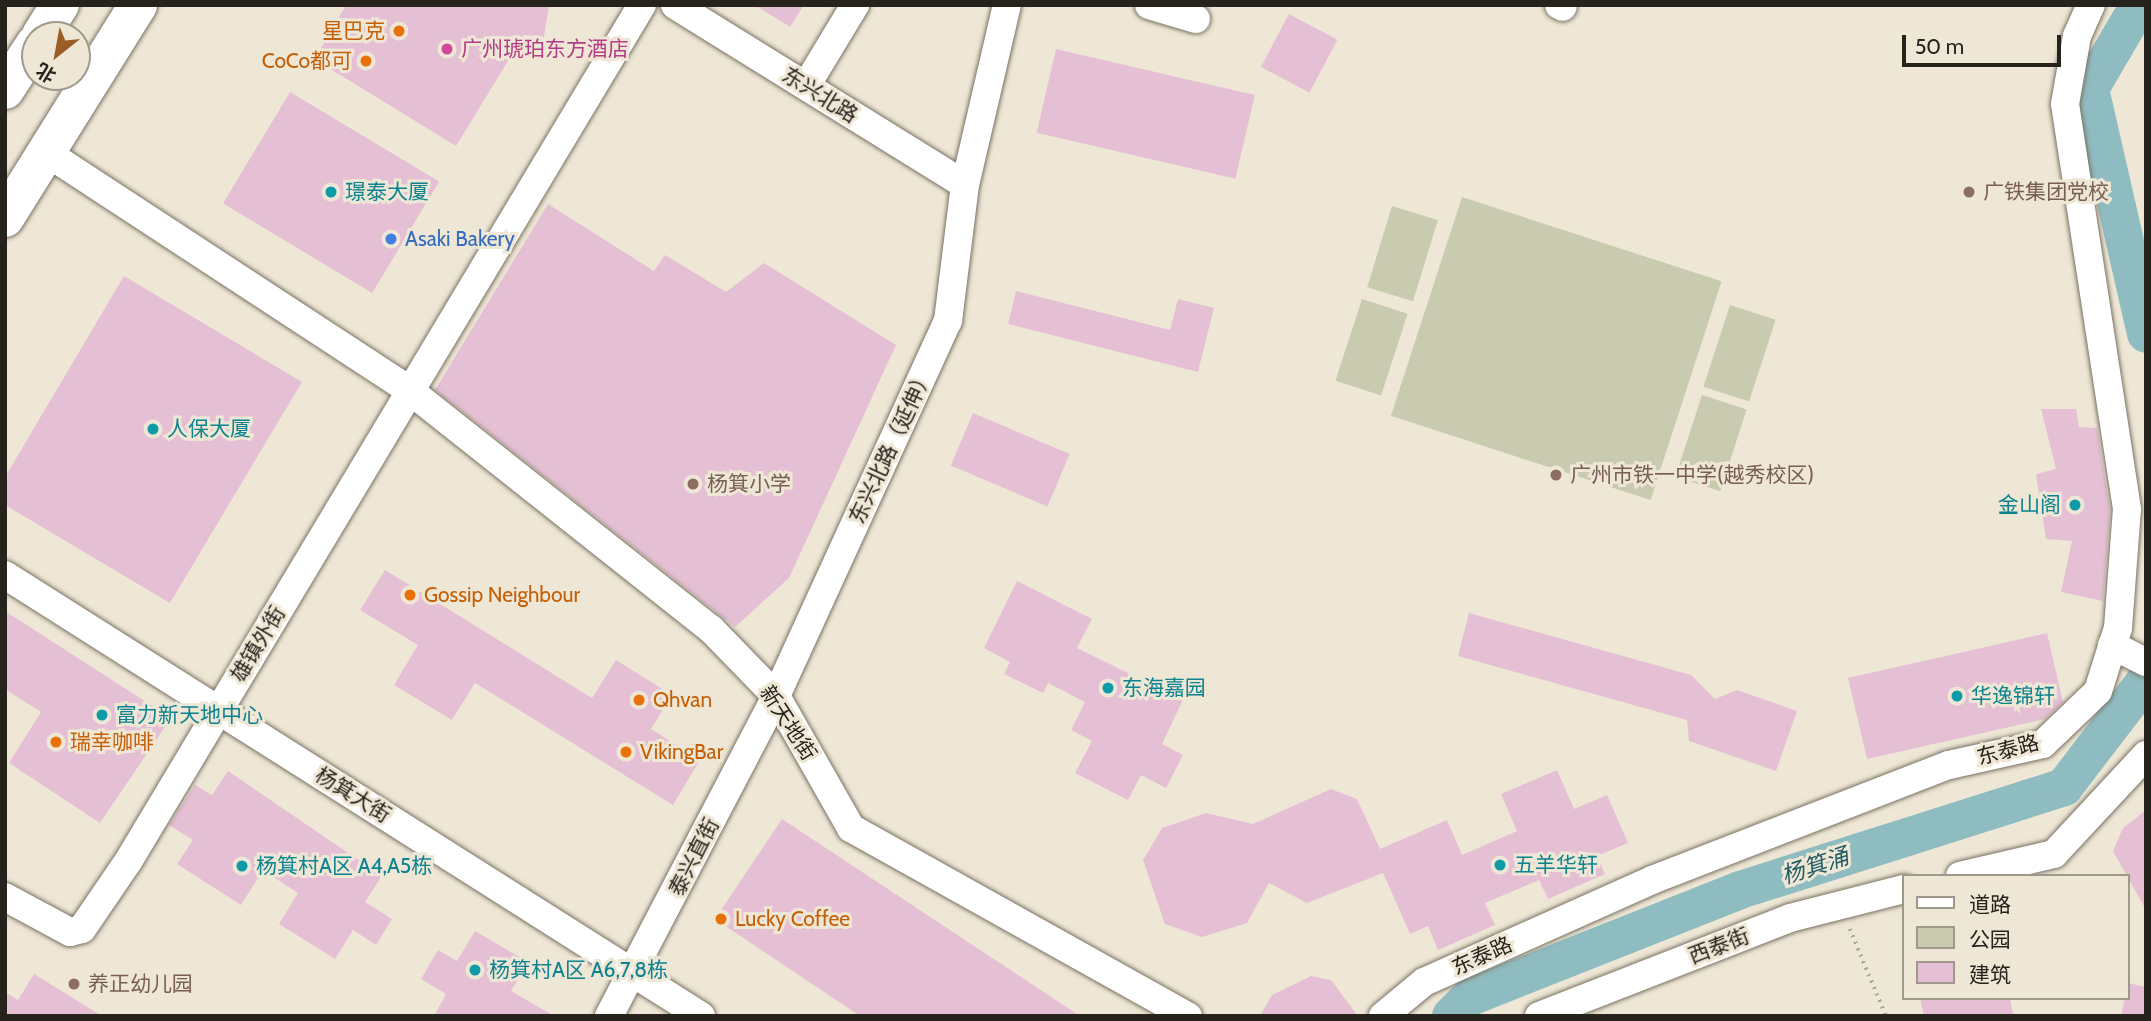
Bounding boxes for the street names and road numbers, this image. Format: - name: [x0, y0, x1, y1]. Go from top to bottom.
- street label: 东兴北路: [778, 62, 862, 128]
- street label: 东兴北路（延伸）: [844, 365, 938, 527]
- street label: 雄镇外街: [226, 602, 290, 686]
- street label: 新天地街: [755, 681, 821, 765]
- street label: 东泰路: [1974, 730, 2042, 770]
- street label: 杨箕大街: [311, 762, 395, 828]
- street label: 泰兴直街: [664, 814, 724, 900]
- street label: 西泰街: [1685, 923, 1753, 969]
- street label: 东泰路: [1448, 932, 1516, 980]

